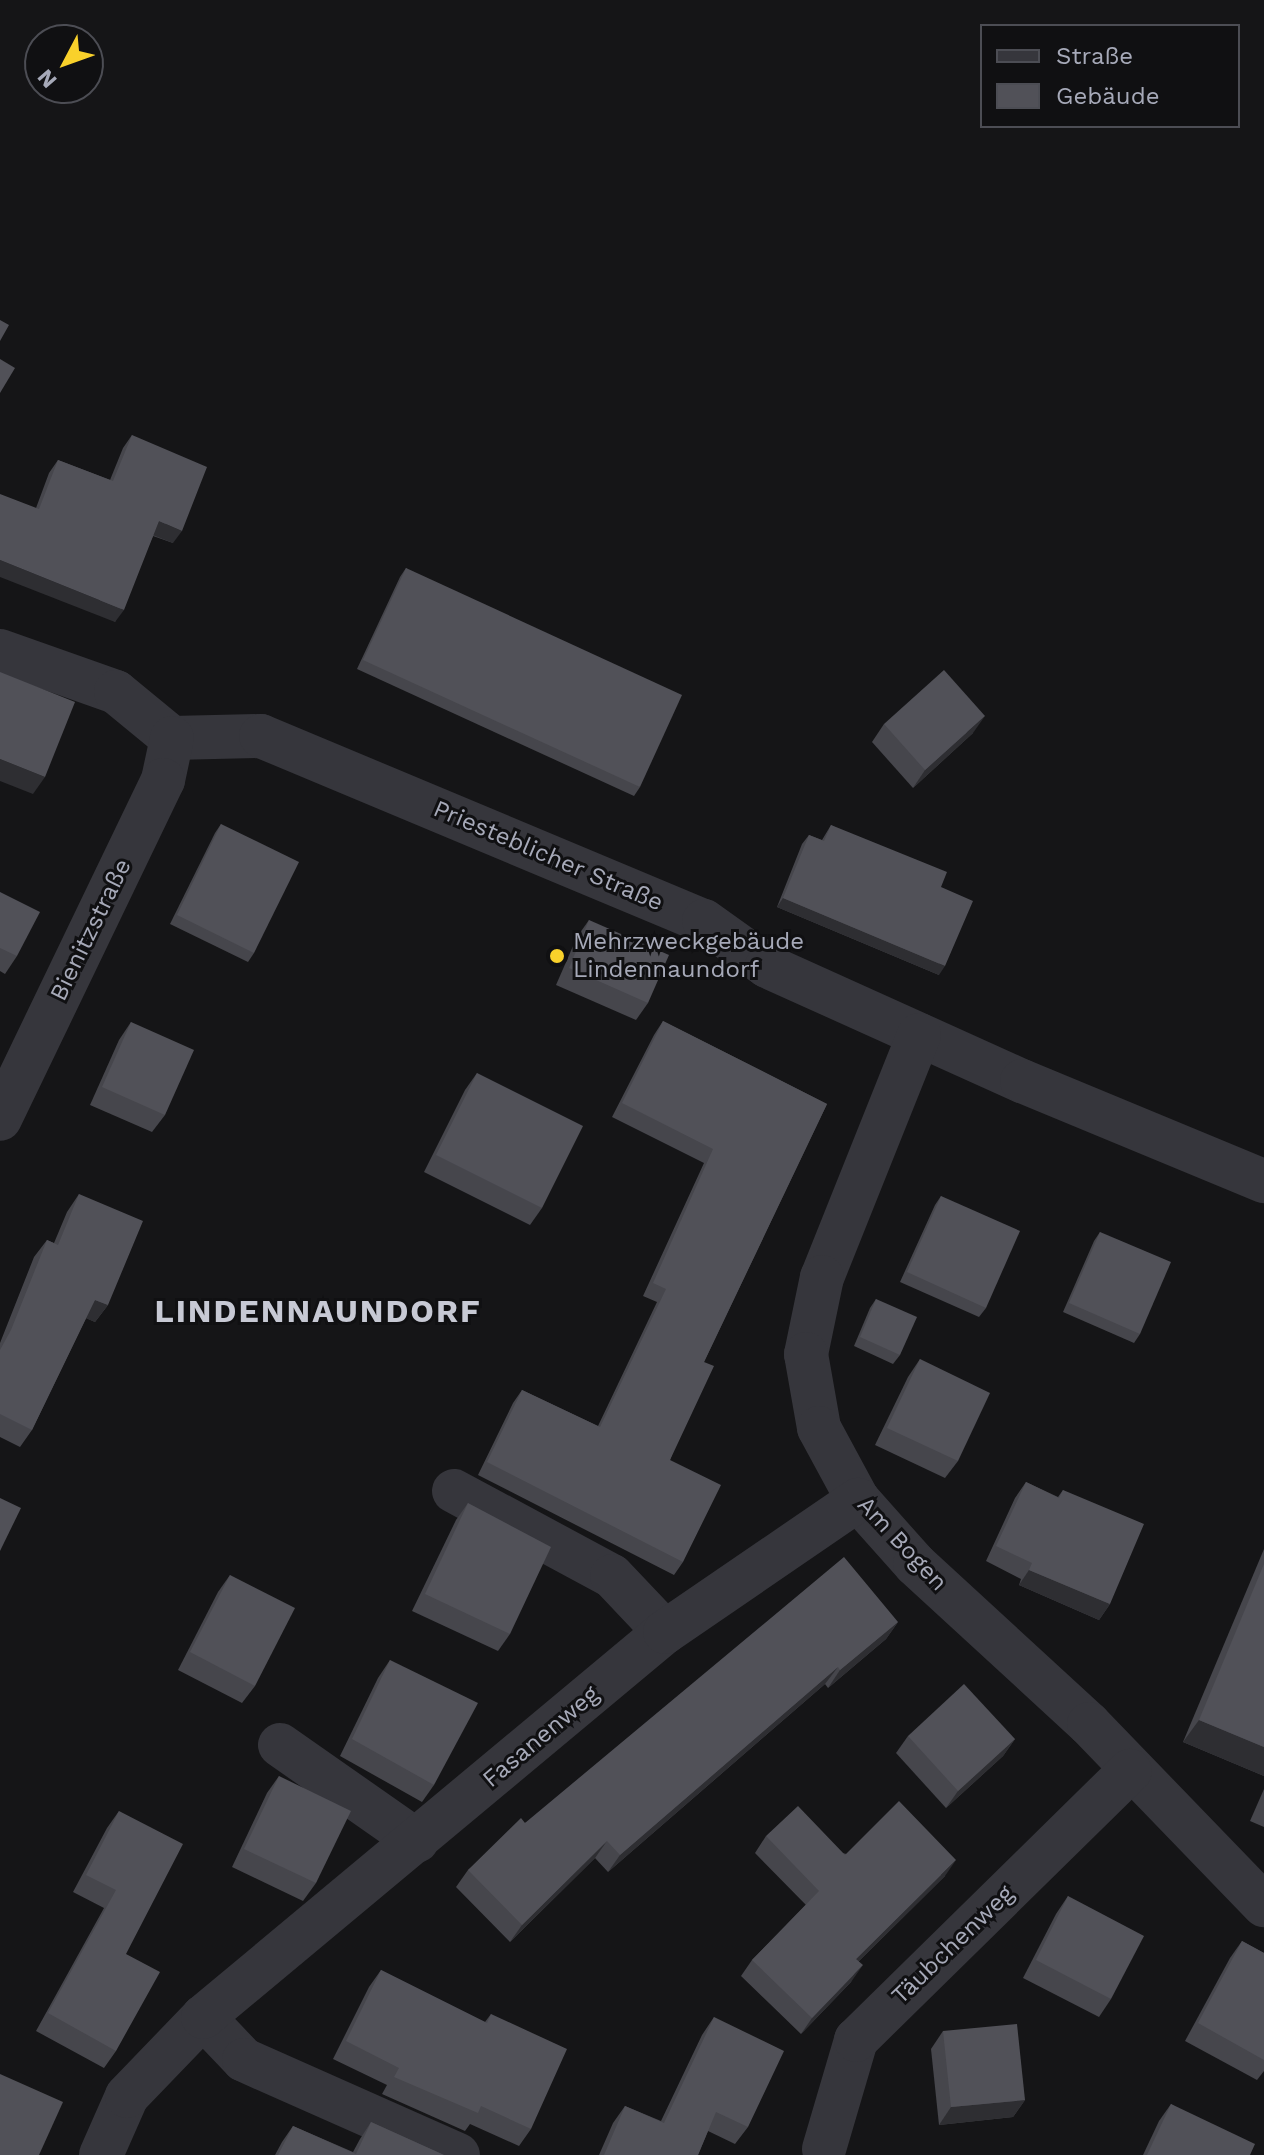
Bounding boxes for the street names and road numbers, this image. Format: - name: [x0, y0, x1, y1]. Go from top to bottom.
- street label: Priesteblicher Straße: [429, 794, 667, 918]
- street label: Bienitzstraße: [44, 854, 138, 1006]
- street label: Am Bogen: [851, 1491, 953, 1597]
- street label: Fasanenweg: [477, 1680, 605, 1794]
- street label: Täubchenweg: [886, 1880, 1020, 2010]

